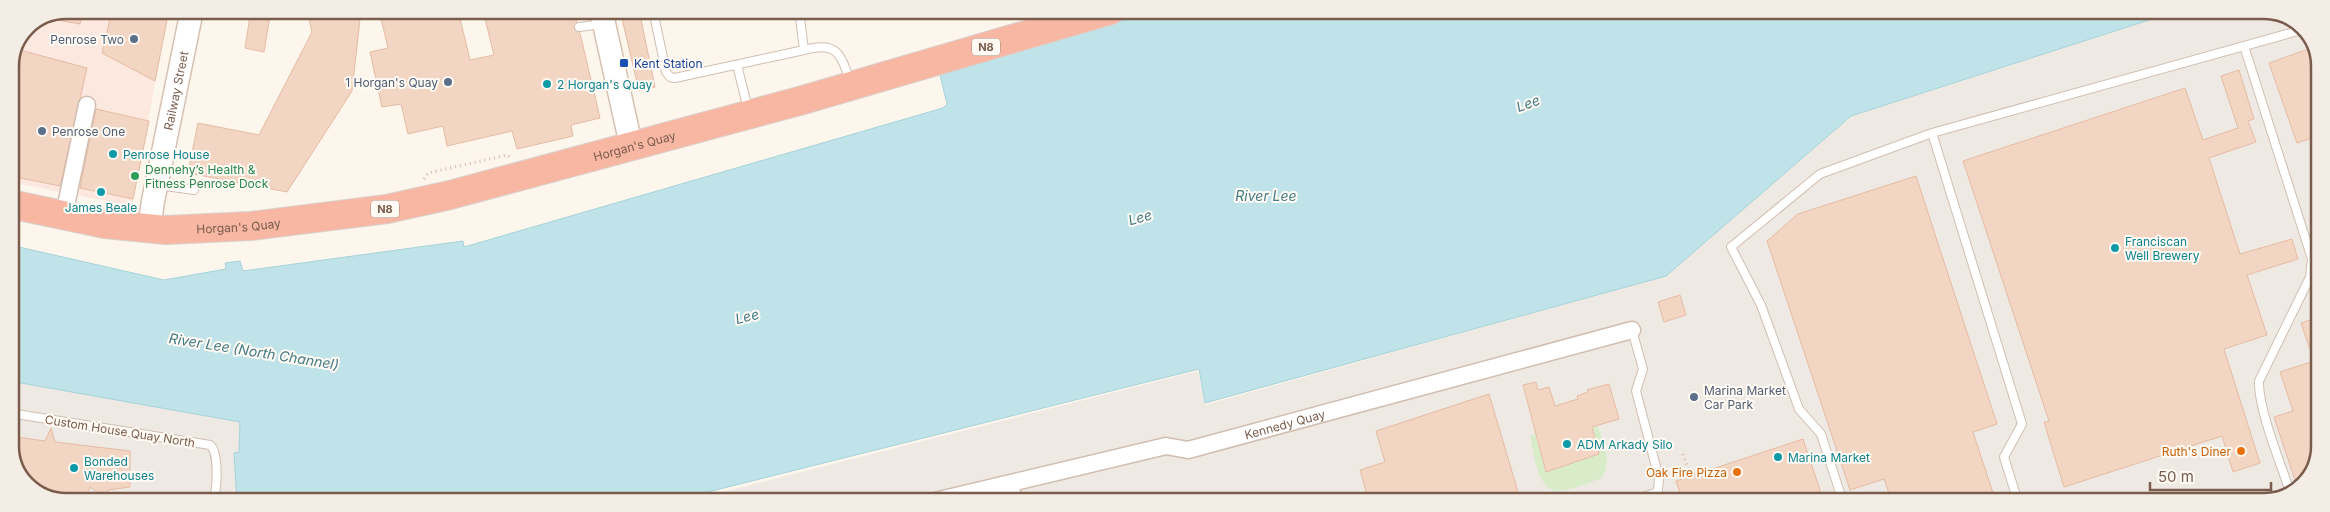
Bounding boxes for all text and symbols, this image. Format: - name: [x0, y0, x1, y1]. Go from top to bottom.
- place label: Penrose Two: [50, 32, 124, 47]
- marker: Penrose Two: [128, 33, 140, 45]
- road number: N8: [972, 38, 1000, 56]
- street label: Railway Street: [160, 49, 191, 132]
- place label: Kent Station: [634, 56, 703, 71]
- marker: Kent Station: [618, 57, 630, 69]
- place label: 1 Horgan's Quay: [345, 75, 438, 90]
- marker: 1 Horgan's Quay: [442, 76, 454, 88]
- place label: 2 Horgan's Quay: [557, 77, 652, 92]
- marker: 2 Horgan's Quay: [541, 78, 553, 90]
- water label: Lee: [1514, 91, 1542, 115]
- place label: Penrose One: [52, 124, 125, 139]
- marker: Penrose One: [36, 125, 48, 137]
- street label: Horgan's Quay: [592, 127, 677, 164]
- place label: Penrose House: [123, 147, 209, 162]
- marker: Penrose House: [107, 148, 119, 160]
- place label: Dennehy’s Health & Fitness Penrose Dock: [145, 162, 269, 191]
- marker: Dennehy’s Health & Fitness Penrose Dock: [129, 170, 141, 182]
- marker: James Beale: [95, 186, 107, 198]
- water label: River Lee: [1235, 187, 1297, 204]
- place label: James Beale: [65, 200, 137, 215]
- road number: N8: [371, 200, 399, 218]
- water label: Lee: [1126, 206, 1154, 228]
- street label: Horgan's Quay: [196, 215, 282, 236]
- place label: Franciscan Well Brewery: [2125, 234, 2200, 263]
- marker: Franciscan Well Brewery: [2109, 242, 2121, 254]
- water label: Lee: [733, 305, 761, 327]
- water label: River Lee (North Channel): [168, 329, 340, 373]
- place label: Marina Market Car Park: [1704, 383, 1786, 412]
- marker: Marina Market Car Park: [1688, 391, 1700, 403]
- street label: Kennedy Quay: [1243, 406, 1327, 442]
- street label: Custom House Quay North: [44, 412, 196, 450]
- place label: ADM Arkady Silo: [1577, 437, 1673, 452]
- marker: ADM Arkady Silo: [1561, 438, 1573, 450]
- place label: Ruth's Diner: [2162, 444, 2231, 459]
- marker: Ruth's Diner: [2235, 445, 2247, 457]
- place label: Marina Market: [1788, 450, 1870, 465]
- marker: Marina Market: [1772, 451, 1784, 463]
- place label: Bonded Warehouses: [84, 454, 154, 483]
- scale bar: [2150, 460, 2271, 492]
- marker: Bonded Warehouses: [68, 462, 80, 474]
- place label: Oak Fire Pizza: [1646, 465, 1727, 480]
- marker: Oak Fire Pizza: [1731, 466, 1743, 478]
- text: 50 m: [2158, 467, 2194, 486]

